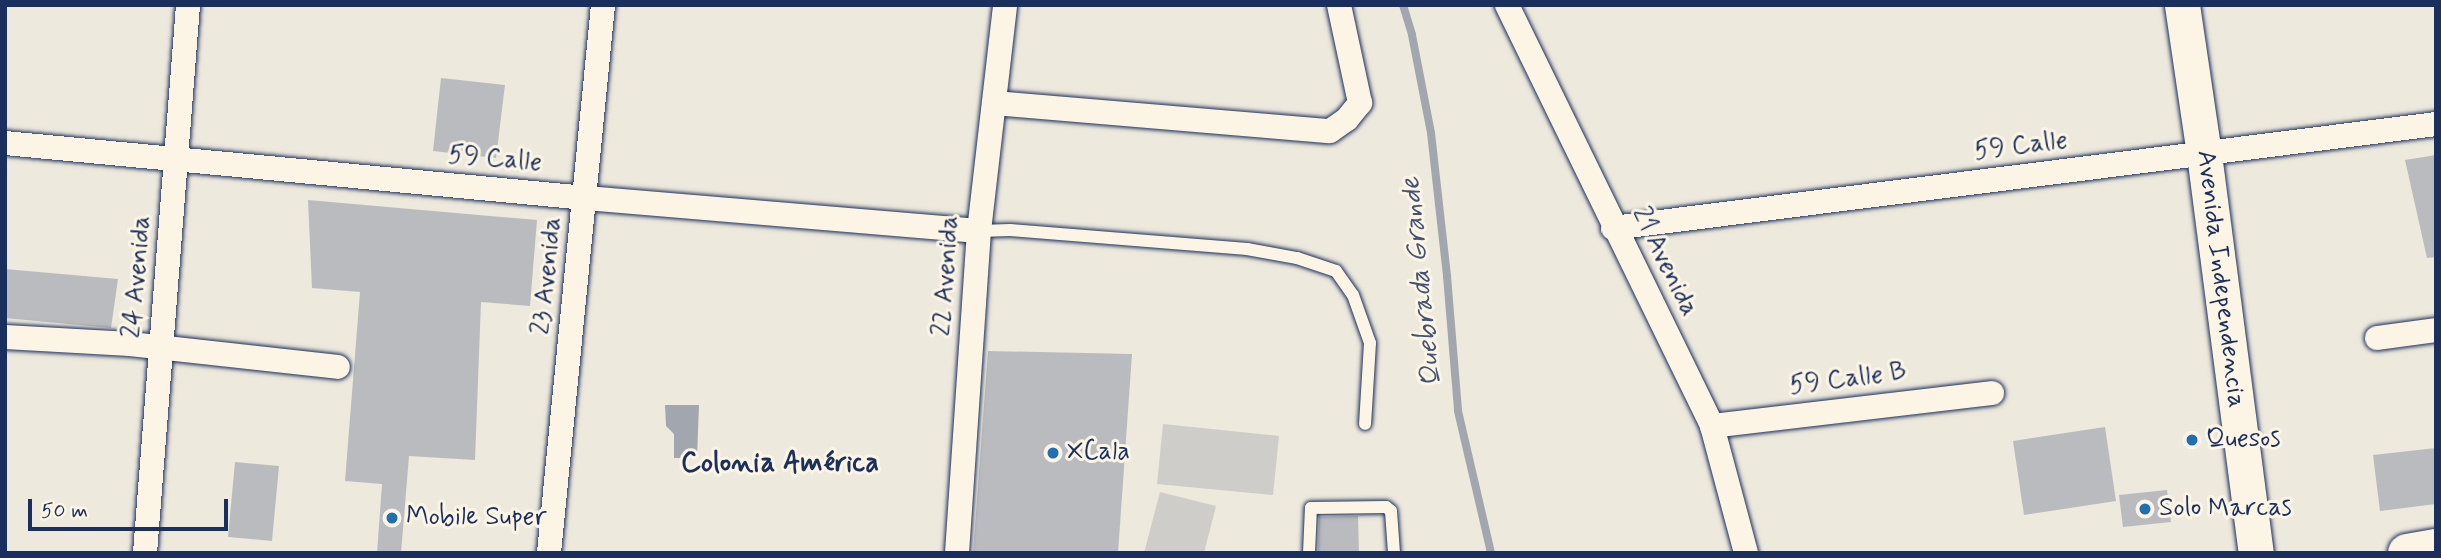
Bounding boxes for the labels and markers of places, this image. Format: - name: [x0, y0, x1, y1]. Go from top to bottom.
- place label: Quesos: [2206, 424, 2281, 456]
- marker: Quesos: [2184, 432, 2200, 448]
- place label: XCala: [1067, 437, 1130, 469]
- marker: XCala: [1045, 445, 1061, 461]
- place label: Solo Marcas: [2159, 493, 2290, 525]
- marker: Solo Marcas: [2137, 501, 2153, 517]
- place label: Mobile Super: [406, 502, 547, 534]
- marker: Mobile Super: [384, 510, 400, 526]

